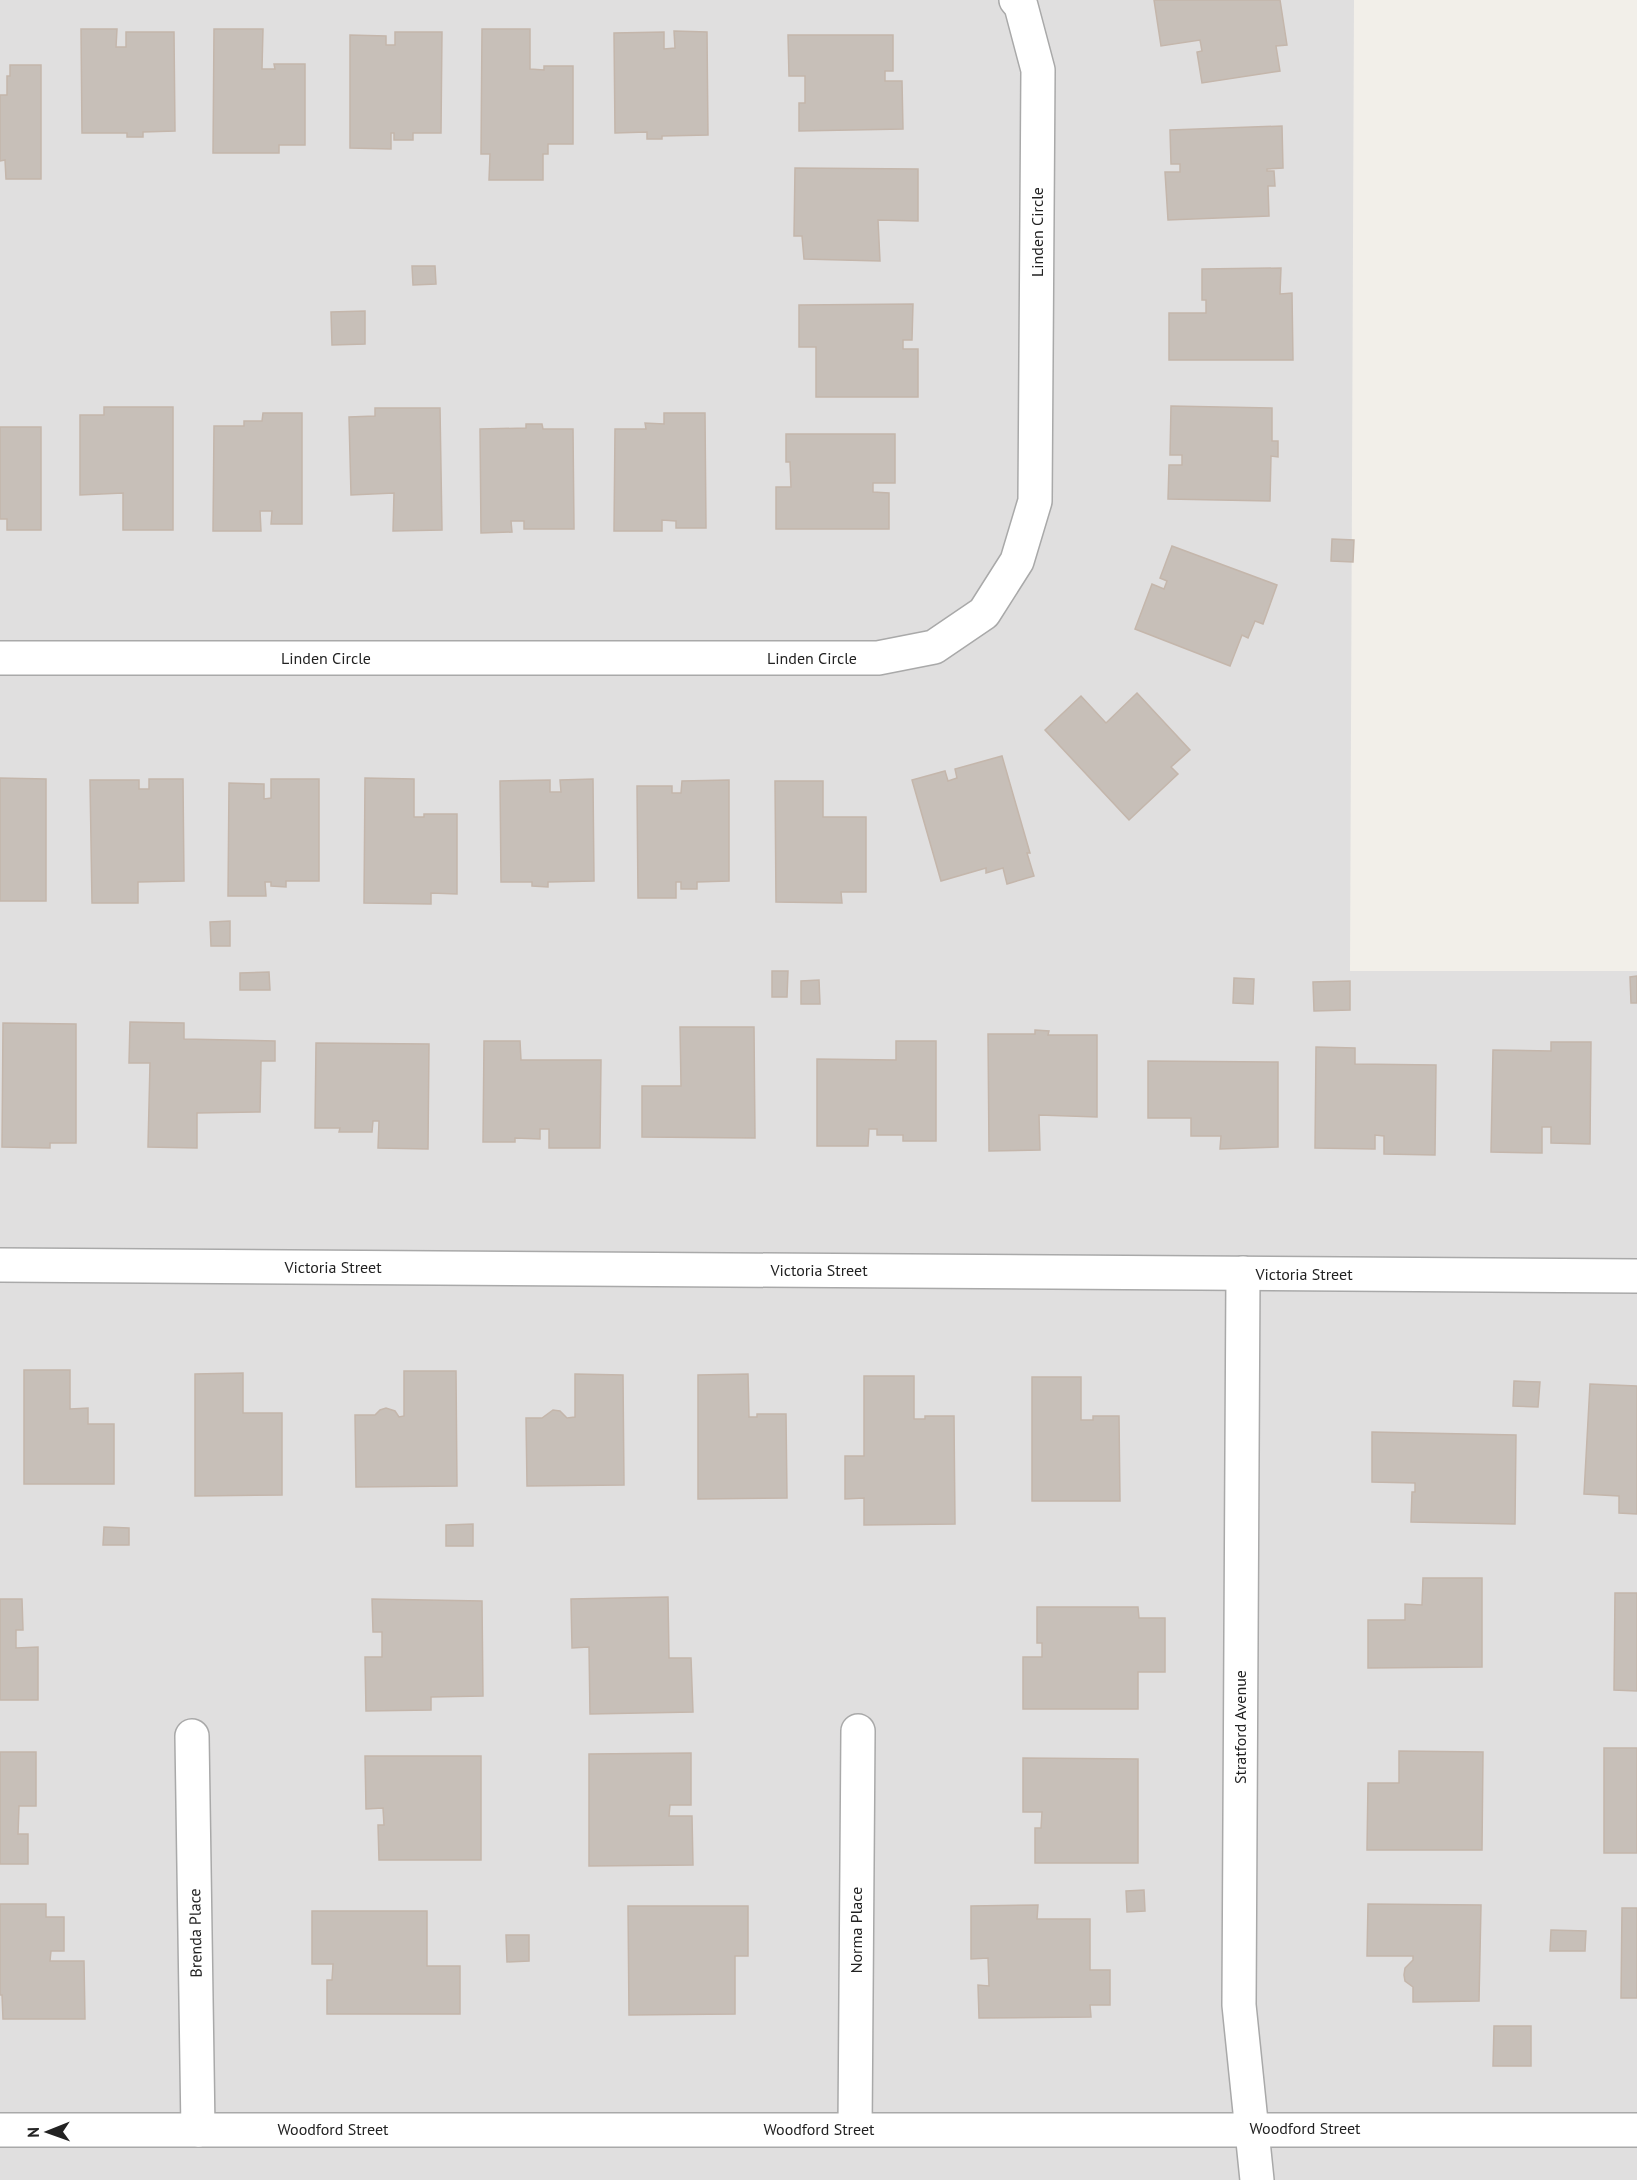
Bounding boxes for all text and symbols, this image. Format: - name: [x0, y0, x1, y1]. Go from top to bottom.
- street label: Linden Circle: [1027, 187, 1047, 277]
- street label: Linden Circle: [281, 648, 371, 668]
- street label: Linden Circle: [767, 648, 857, 668]
- street label: Victoria Street: [283, 1257, 382, 1277]
- street label: Victoria Street: [769, 1260, 868, 1280]
- street label: Victoria Street: [1254, 1264, 1353, 1284]
- street label: Stratford Avenue: [1230, 1670, 1250, 1784]
- street label: Norma Place: [846, 1887, 866, 1973]
- street label: Brenda Place: [184, 1888, 206, 1978]
- north arrow: [18, 2102, 78, 2162]
- street label: Woodford Street: [1249, 2118, 1361, 2138]
- street label: Woodford Street: [277, 2119, 389, 2139]
- street label: Woodford Street: [763, 2119, 875, 2139]
- text: N: [23, 2127, 43, 2138]

